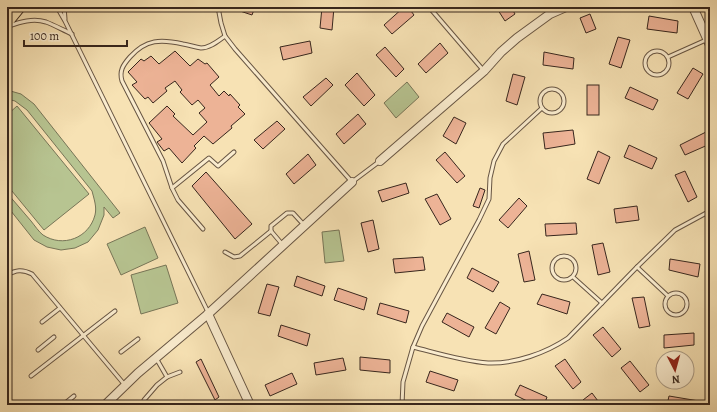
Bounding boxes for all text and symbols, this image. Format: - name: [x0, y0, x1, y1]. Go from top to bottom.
- scale bar: [24, 22, 127, 48]
- text: 100 m: [30, 28, 59, 44]
- north arrow: [655, 350, 695, 390]
- text: N: [671, 372, 681, 387]

